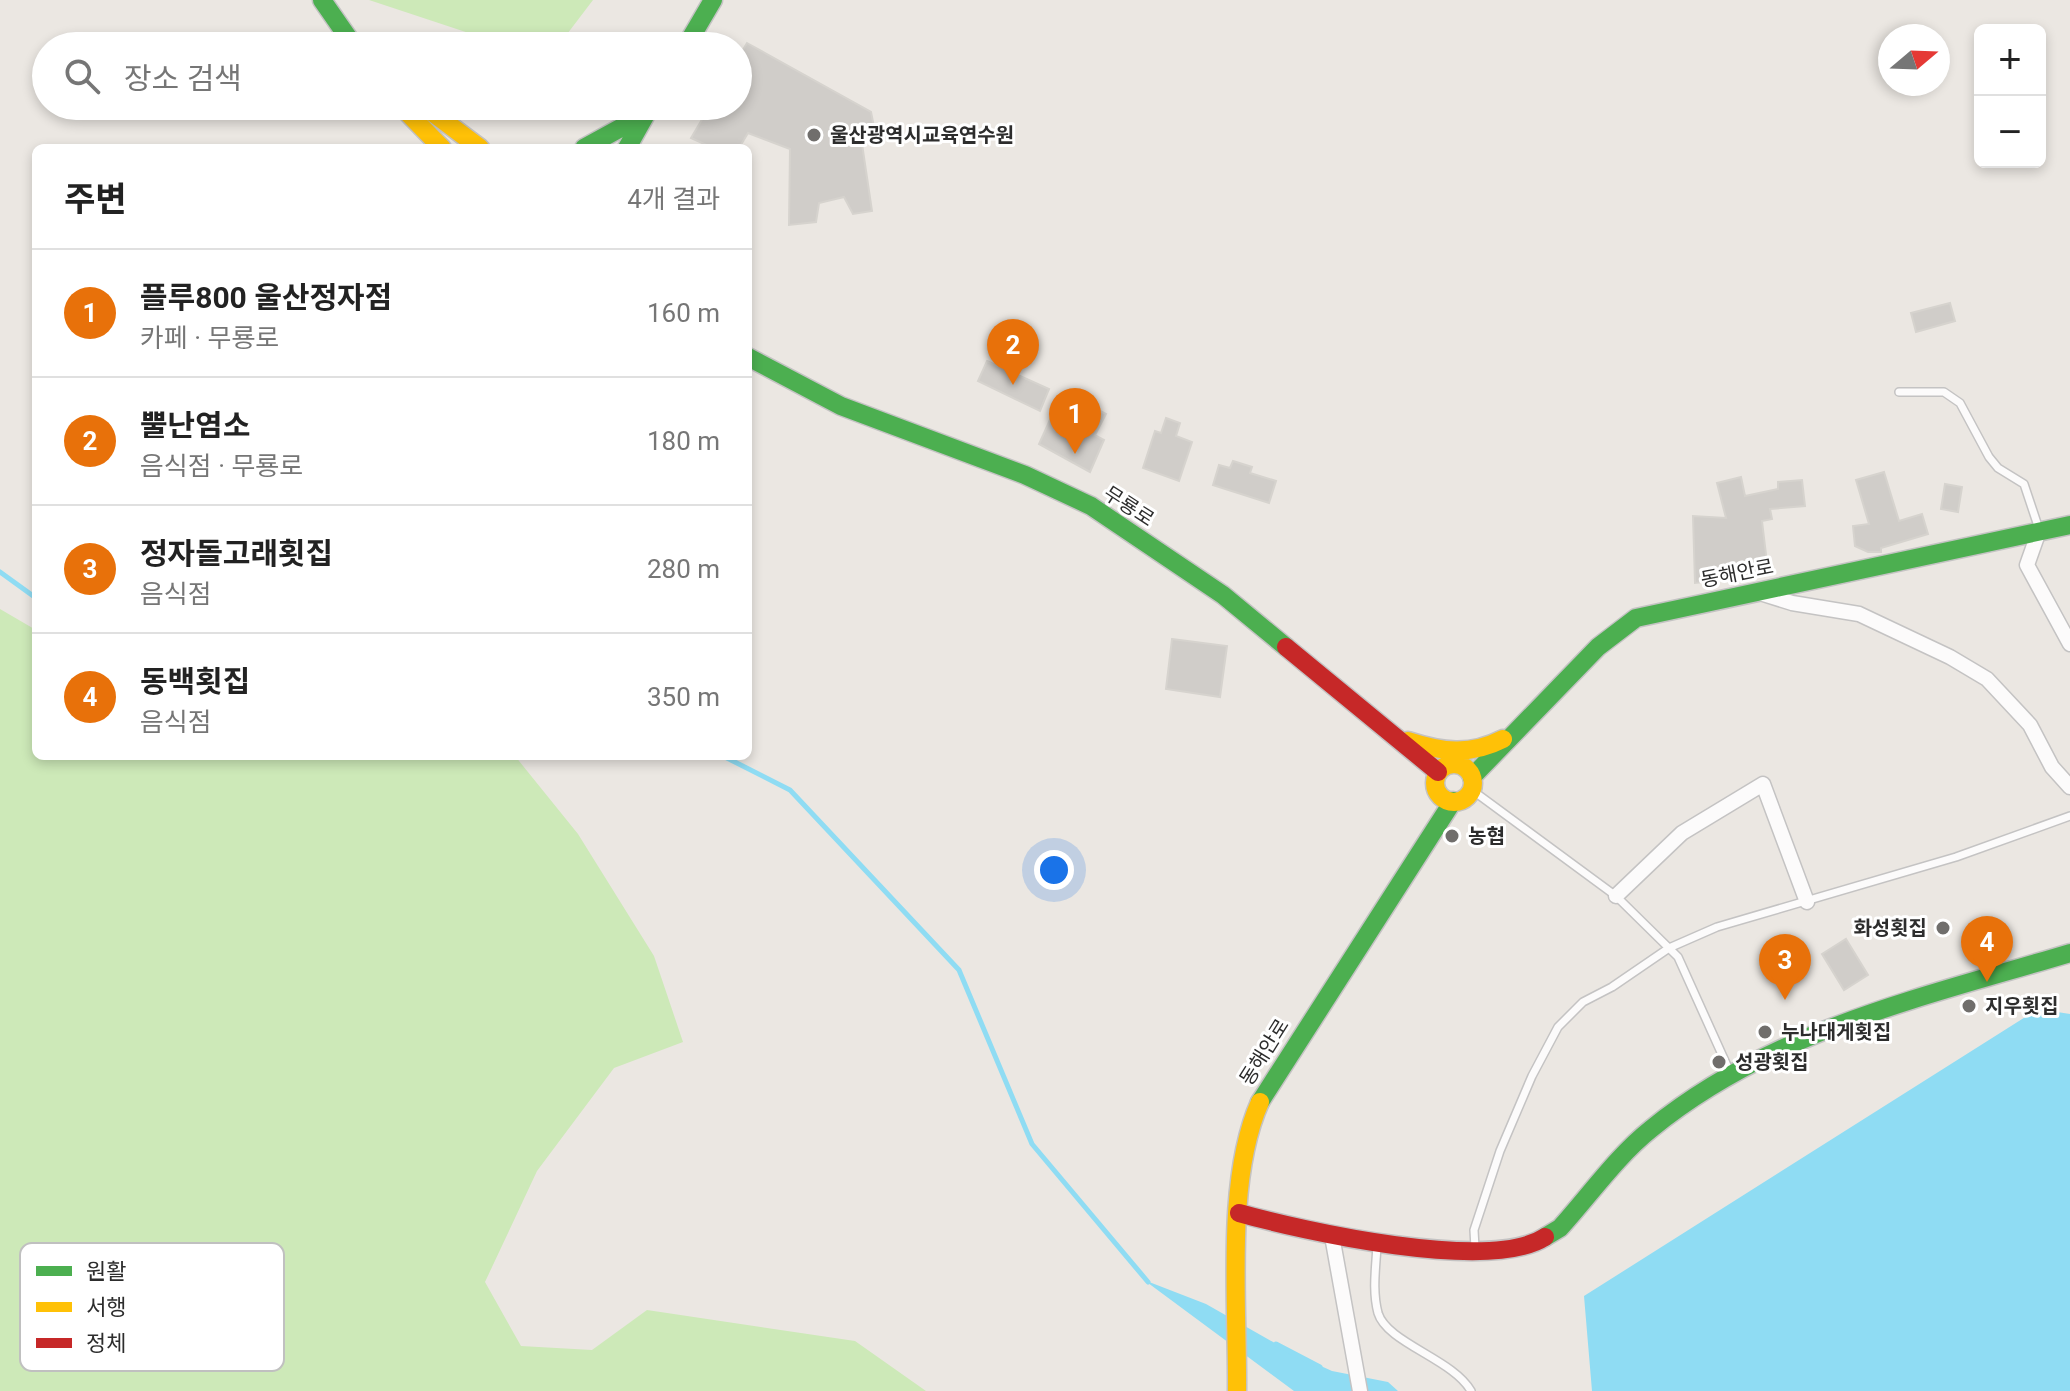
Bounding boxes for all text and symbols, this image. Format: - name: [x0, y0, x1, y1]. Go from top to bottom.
- north arrow: [1878, 24, 1950, 96]
- map controls: [1974, 24, 2046, 168]
- button: +: [1974, 24, 2046, 96]
- search box: [32, 32, 752, 120]
- icon: search: [60, 54, 104, 98]
- text: 장소 검색: [124, 61, 242, 96]
- button: −: [1974, 96, 2046, 168]
- place label: 울산광역시교육연수원: [830, 123, 1014, 147]
- marker: 울산광역시교육연수원: [805, 126, 823, 144]
- text: 주변: [64, 179, 127, 219]
- text: 4개 결과: [627, 184, 720, 214]
- text: 플루800 울산정자점: [140, 280, 392, 315]
- text: 1: [83, 298, 97, 328]
- text: 160 m: [647, 298, 720, 328]
- pin: 2: [987, 319, 1039, 385]
- text: 카페 · 무룡로: [140, 323, 279, 353]
- pin: 1: [1049, 388, 1101, 454]
- text: 뿔난염소: [140, 408, 250, 443]
- text: 2: [83, 426, 97, 456]
- text: 180 m: [647, 426, 720, 456]
- text: 음식점 · 무룡로: [140, 451, 303, 481]
- street label: 무룡로: [1099, 481, 1159, 531]
- text: 정자돌고래횟집: [140, 536, 333, 571]
- text: 3: [83, 554, 97, 584]
- text: 280 m: [647, 554, 720, 584]
- street label: 동해안로: [1699, 554, 1775, 592]
- text: 음식점: [140, 579, 212, 609]
- text: 동백횟집: [140, 664, 250, 699]
- text: 4: [83, 682, 97, 712]
- text: 350 m: [647, 682, 720, 712]
- text: 음식점: [140, 707, 212, 737]
- place label: 농협: [1468, 824, 1505, 848]
- marker: 농협: [1443, 827, 1461, 845]
- your location: [1034, 850, 1074, 890]
- place label: 화성횟집: [1853, 916, 1927, 940]
- pin: 4: [1961, 916, 2013, 982]
- marker: 화성횟집: [1934, 919, 1952, 937]
- pin: 3: [1759, 934, 1811, 1000]
- place label: 지우횟집: [1985, 994, 2059, 1018]
- marker: 지우횟집: [1960, 997, 1978, 1015]
- street label: 동해안로: [1234, 1014, 1294, 1090]
- place label: 누나대게횟집: [1781, 1020, 1891, 1044]
- marker: 누나대게횟집: [1756, 1023, 1774, 1041]
- place label: 성광횟집: [1735, 1050, 1809, 1074]
- marker: 성광횟집: [1710, 1053, 1728, 1071]
- legend: [20, 1243, 284, 1371]
- text: 원활: [86, 1259, 126, 1284]
- text: 서행: [86, 1295, 126, 1320]
- text: 정체: [86, 1331, 126, 1356]

